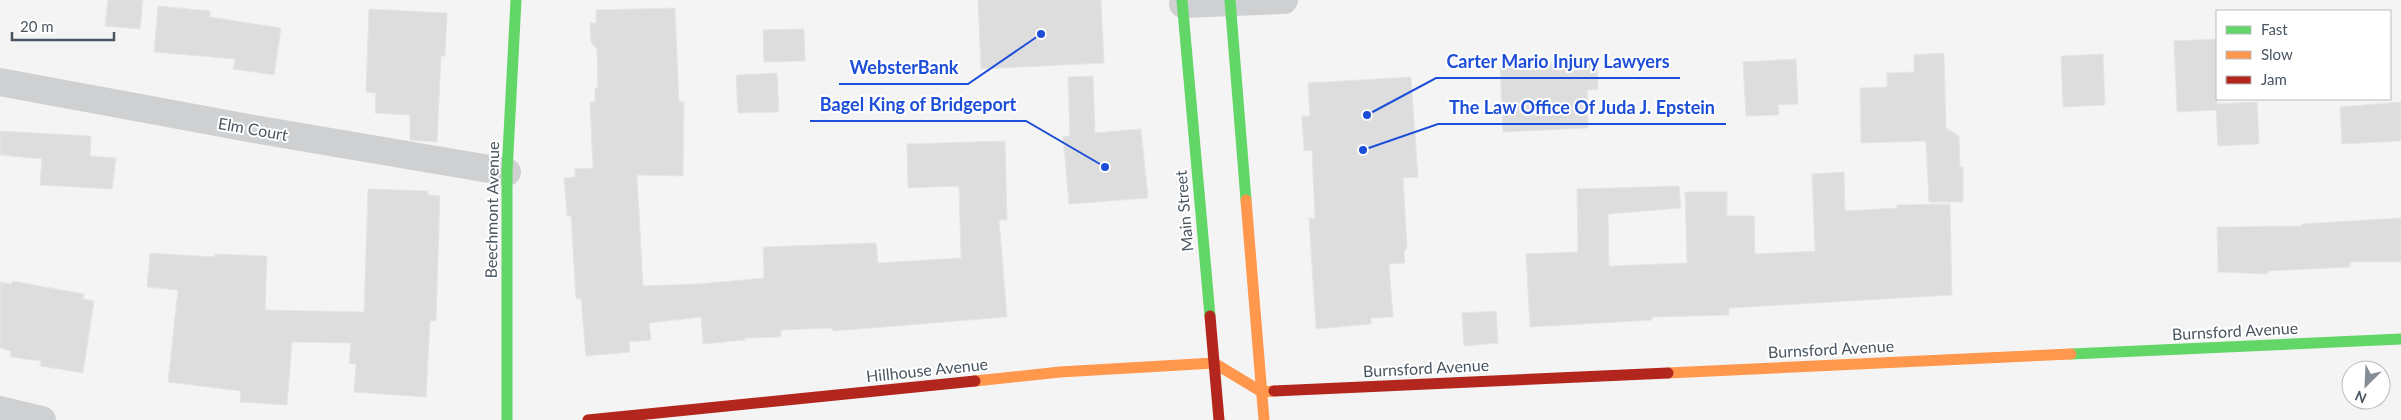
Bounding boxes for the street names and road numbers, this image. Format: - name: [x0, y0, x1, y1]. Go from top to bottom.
- street label: Elm Court: [217, 113, 290, 144]
- street label: Beechmont Avenue: [481, 141, 502, 279]
- street label: Main Street: [1170, 169, 1197, 252]
- street label: Burnsford Avenue: [2171, 318, 2298, 343]
- street label: Burnsford Avenue: [1767, 336, 1894, 361]
- street label: Hillhouse Avenue: [865, 354, 989, 385]
- street label: Burnsford Avenue: [1362, 355, 1489, 380]

